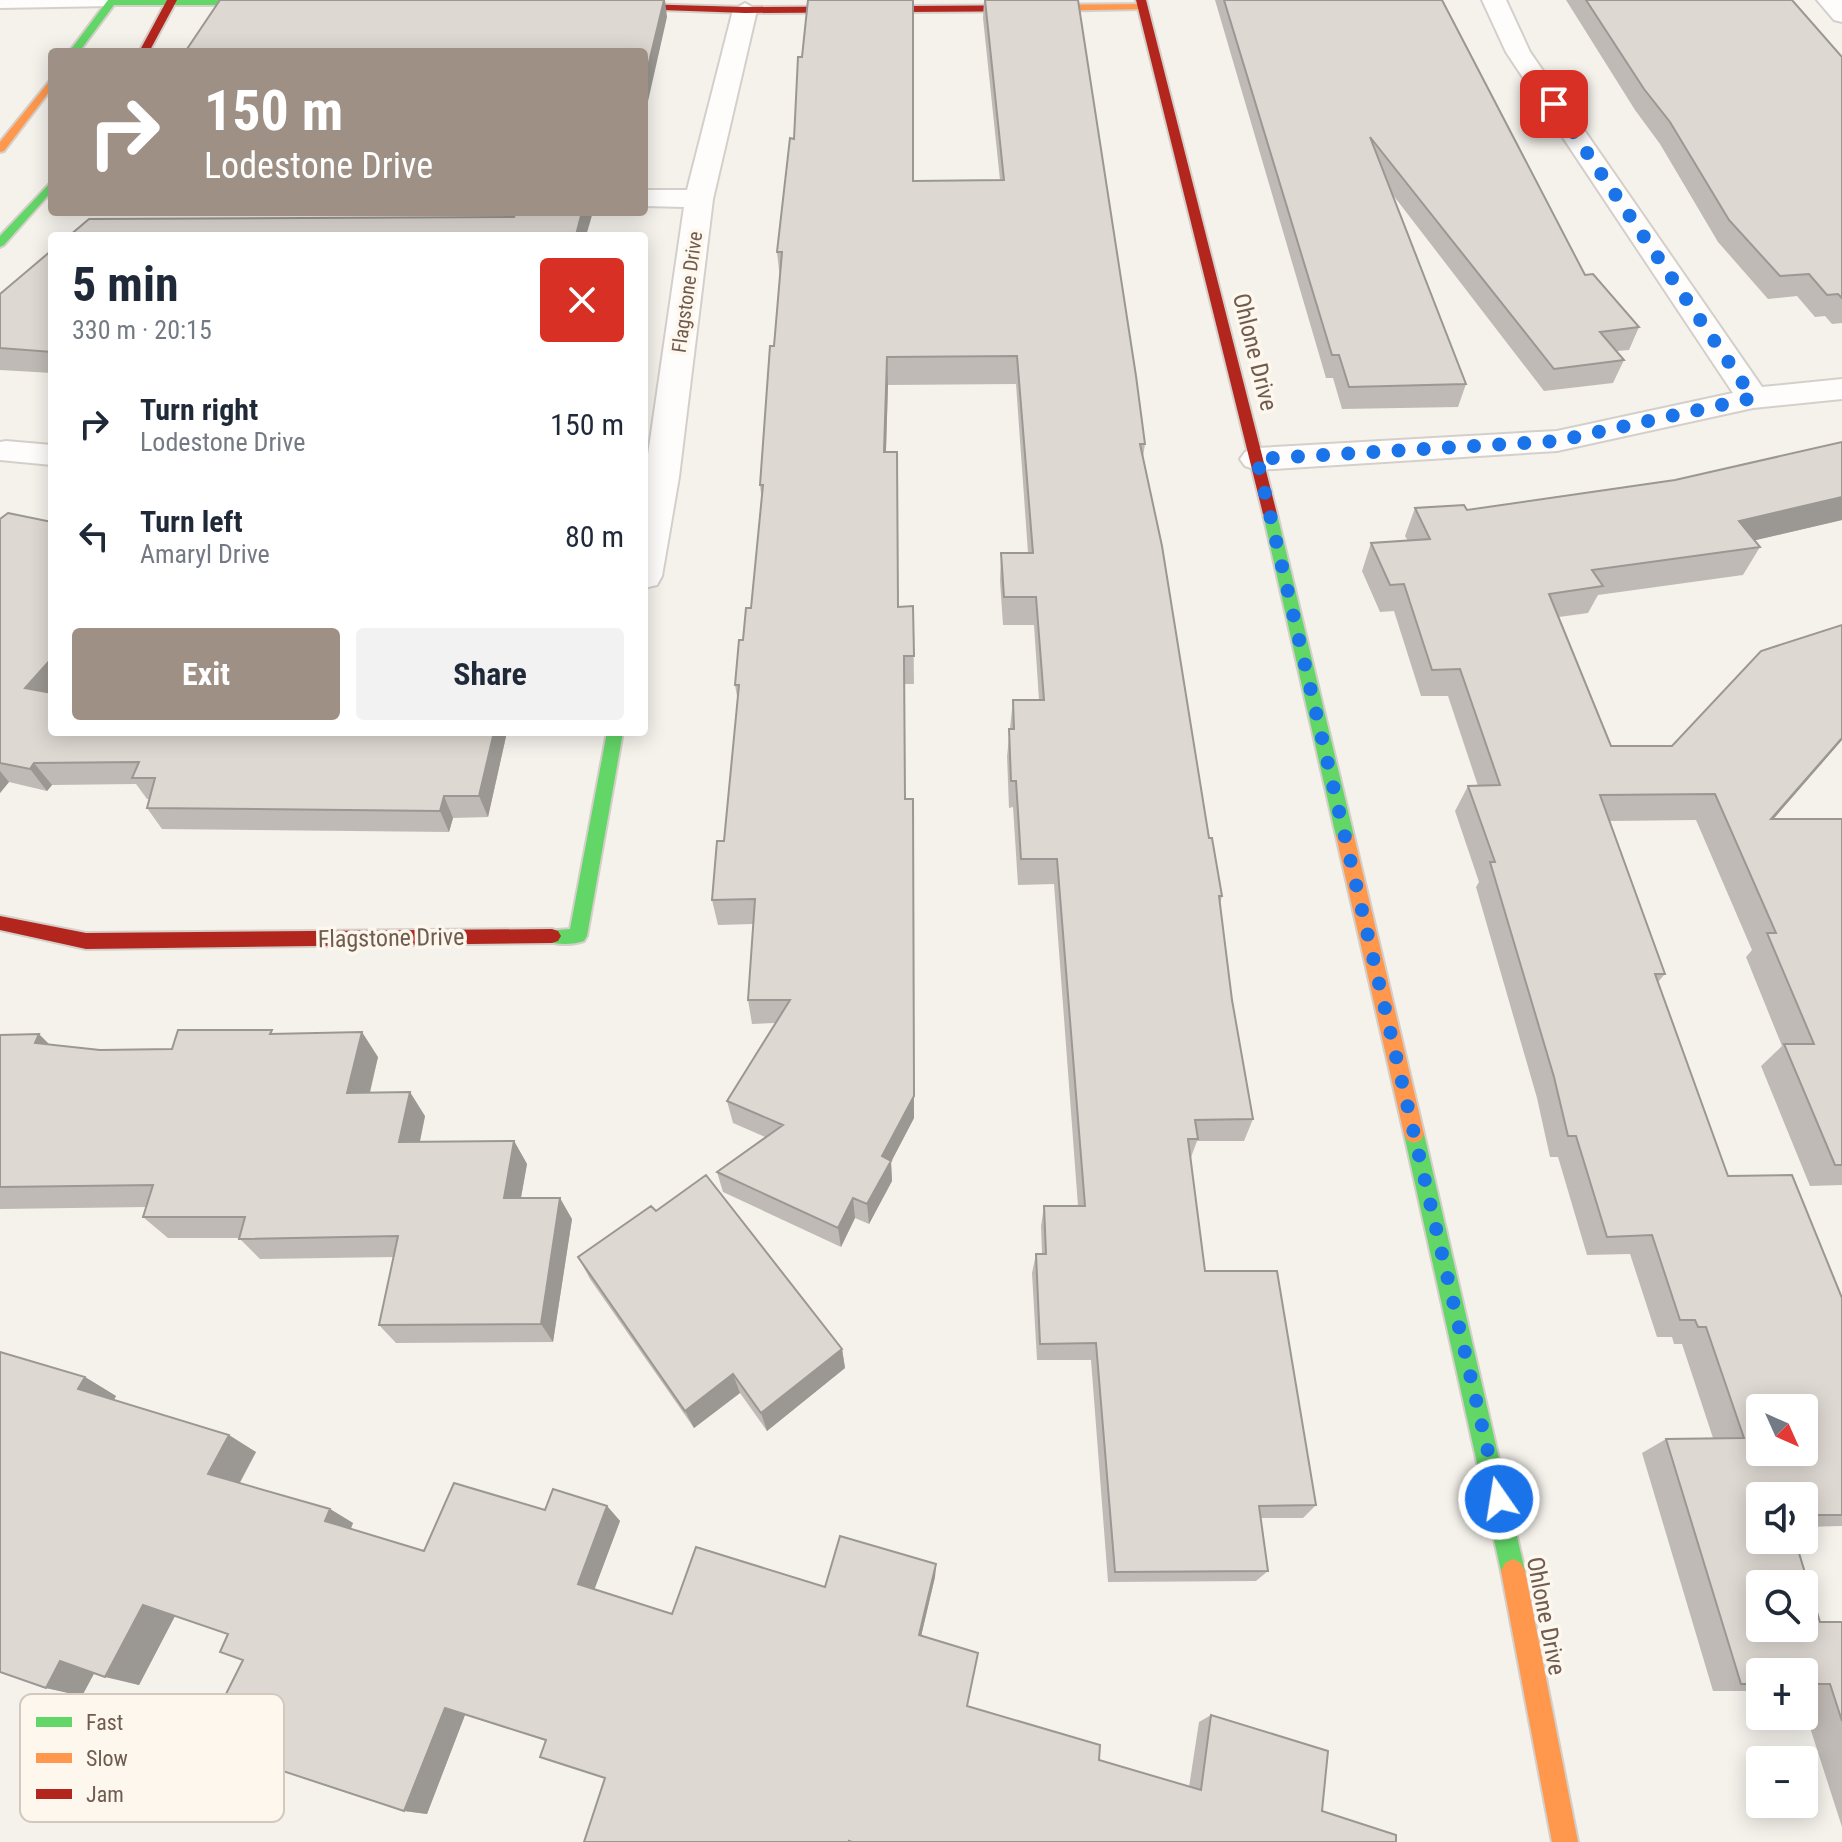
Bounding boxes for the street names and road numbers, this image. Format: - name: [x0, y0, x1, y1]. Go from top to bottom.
- street label: Flagstone Drive: [667, 230, 707, 354]
- street label: Ohlone Drive: [1227, 290, 1283, 414]
- street label: Flagstone Drive: [318, 923, 464, 953]
- street label: Ohlone Drive: [1521, 1555, 1571, 1677]

